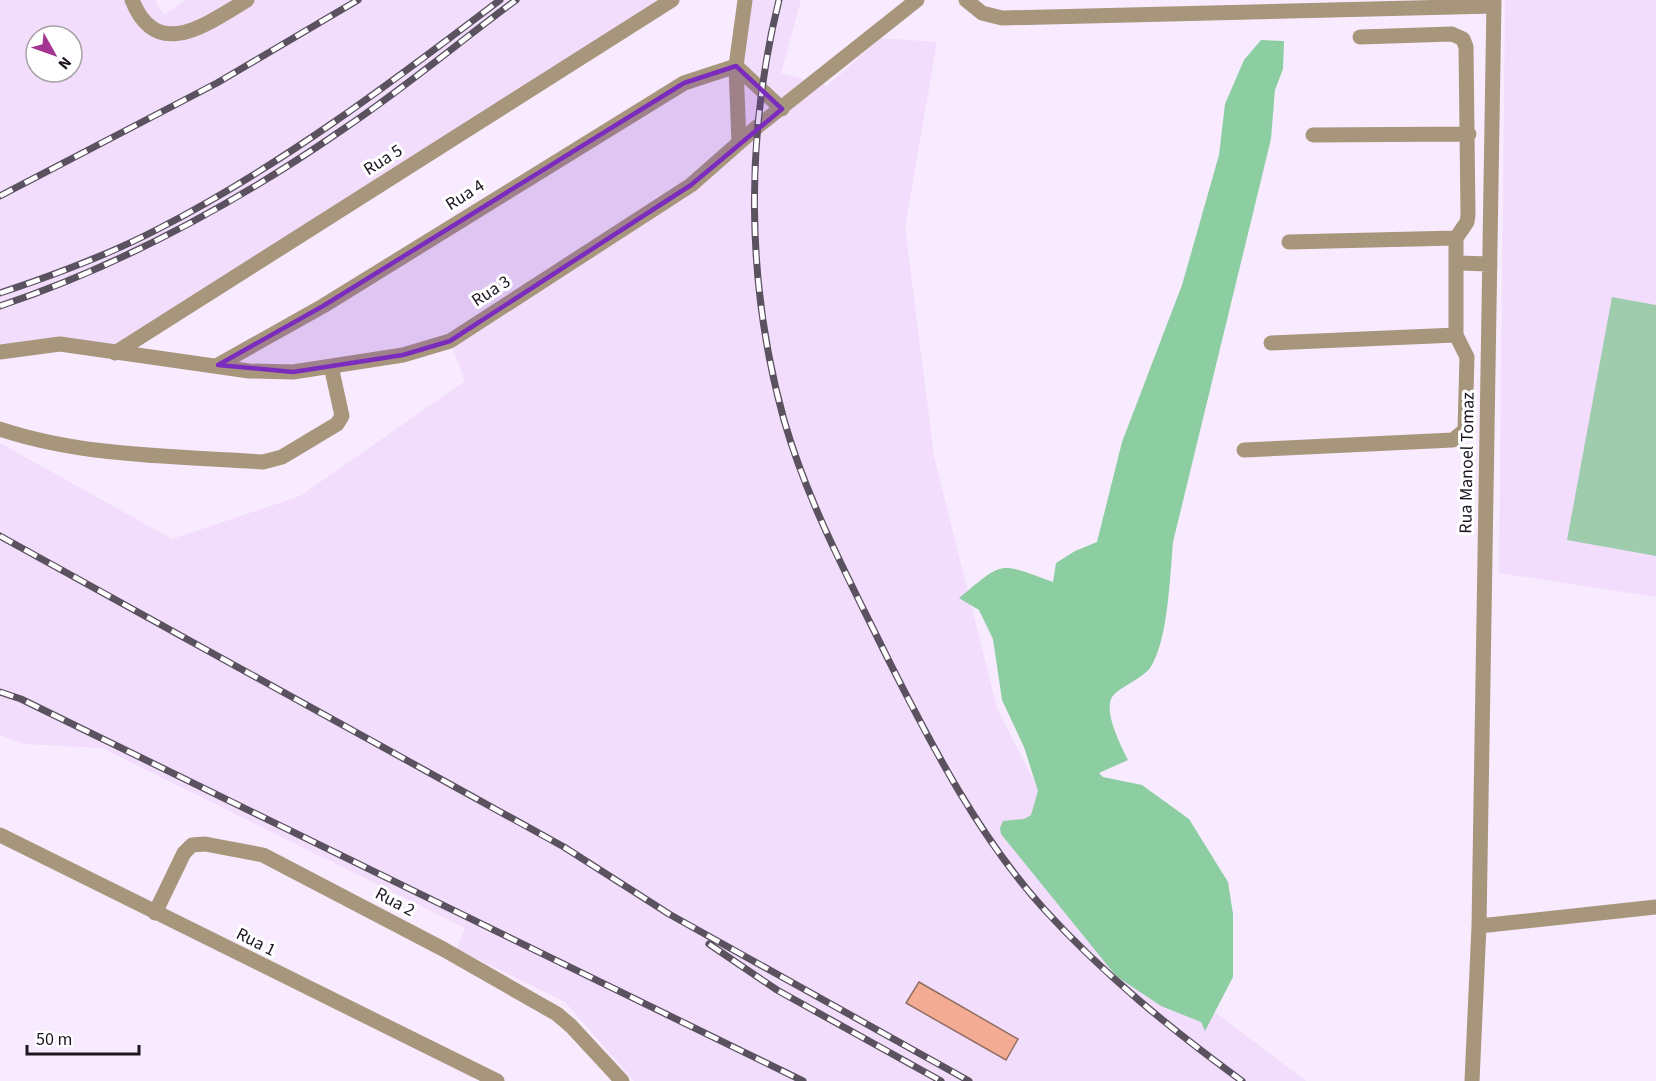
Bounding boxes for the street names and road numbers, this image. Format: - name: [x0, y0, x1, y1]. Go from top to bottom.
- street label: Rua 5: [359, 138, 407, 182]
- street label: Rua 4: [441, 173, 489, 217]
- street label: Rua 3: [467, 269, 515, 313]
- street label: Rua Manoel Tomaz: [1453, 392, 1481, 534]
- street label: Rua 2: [371, 881, 419, 923]
- street label: Rua 1: [232, 921, 280, 963]

